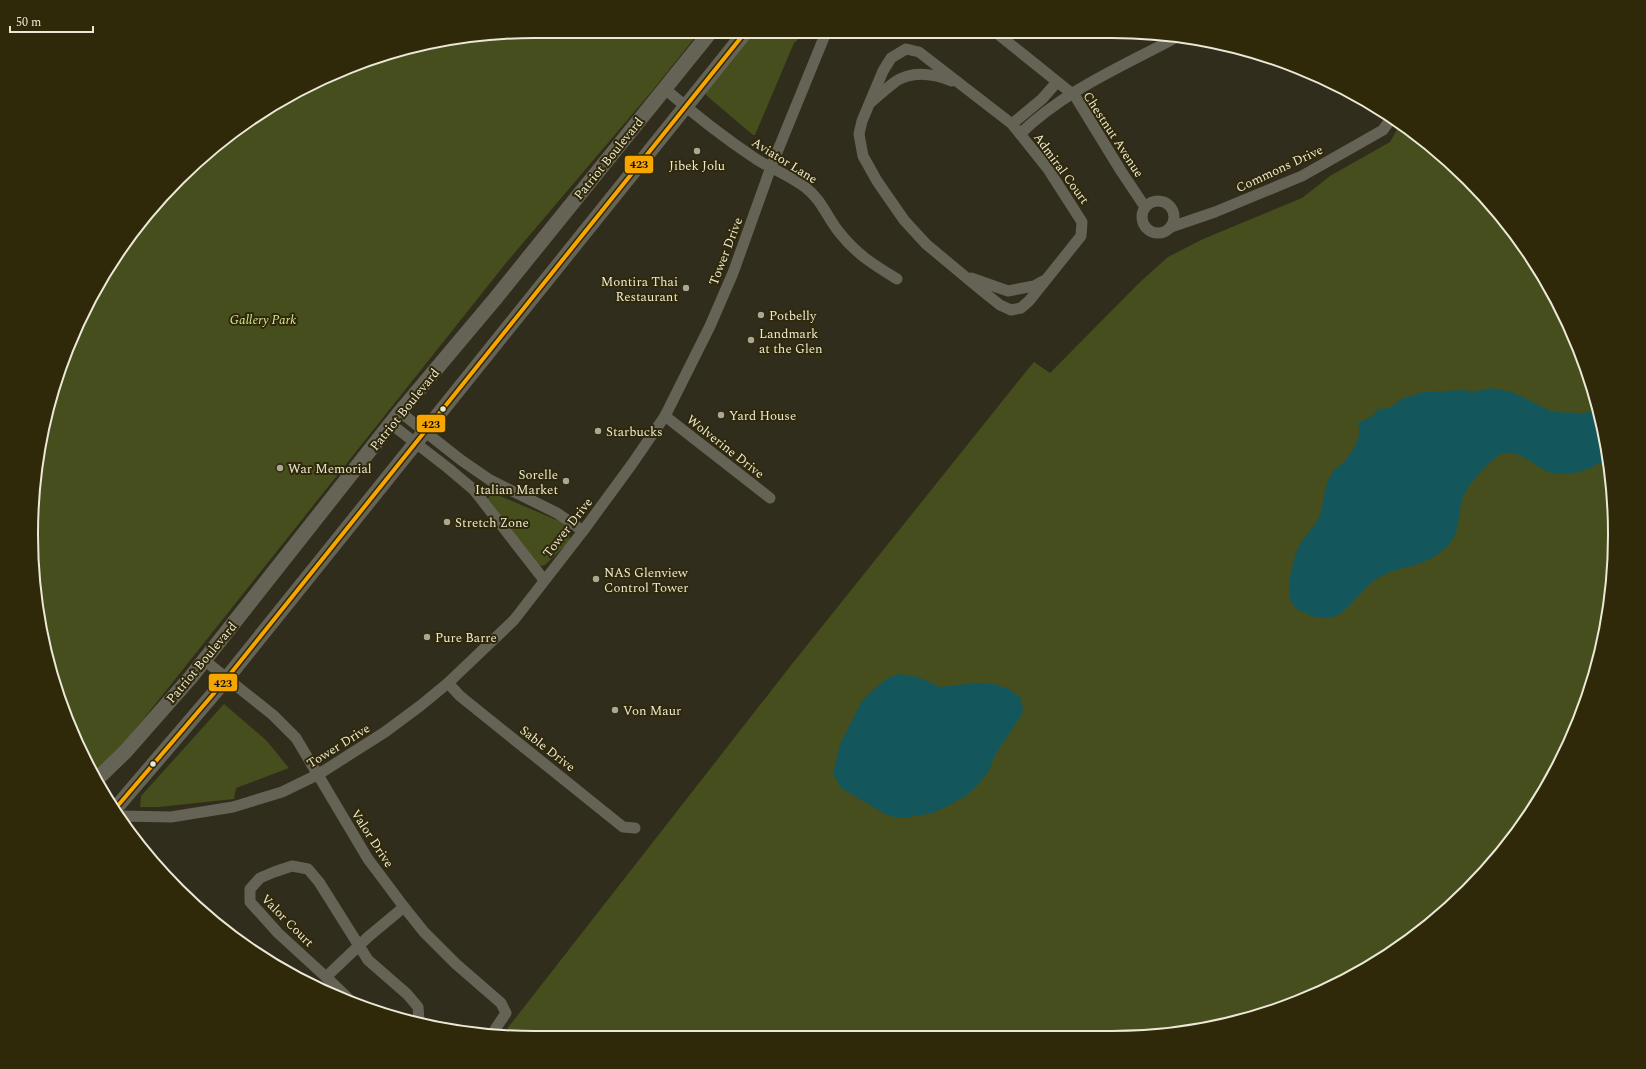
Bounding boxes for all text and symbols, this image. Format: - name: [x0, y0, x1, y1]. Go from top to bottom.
- scale bar: [10, 8, 93, 34]
- text: 50 m: [16, 13, 41, 32]
- street label: Chestnut Avenue: [1078, 88, 1149, 182]
- street label: Patriot Boulevard: [569, 113, 648, 204]
- street label: Admiral Court: [1028, 129, 1094, 209]
- street label: Aviator Lane: [748, 133, 821, 189]
- street label: Commons Drive: [1233, 140, 1326, 198]
- marker: Jibek Jolu: [692, 146, 702, 156]
- line badge: 423: [624, 155, 654, 174]
- text: 423: [630, 156, 648, 173]
- place label: Jibek Jolu: [669, 156, 725, 176]
- street label: Tower Drive: [704, 214, 748, 288]
- place label: Montira Thai Restaurant: [601, 272, 678, 307]
- marker: Montira Thai Restaurant: [681, 283, 691, 293]
- place label: Potbelly: [769, 306, 817, 326]
- park label: Gallery Park: [230, 310, 296, 330]
- marker: Potbelly: [756, 310, 766, 320]
- place label: Landmark at the Glen: [759, 324, 823, 359]
- marker: Landmark at the Glen: [746, 335, 756, 345]
- street label: Patriot Boulevard: [365, 364, 444, 455]
- unlabelled marker: [438, 404, 448, 414]
- place label: Yard House: [729, 406, 796, 426]
- street label: Wolverine Drive: [682, 410, 769, 484]
- marker: Yard House: [716, 410, 726, 420]
- line badge: 423: [416, 414, 446, 433]
- text: 423: [422, 416, 440, 433]
- place label: Starbucks: [606, 422, 663, 442]
- marker: Starbucks: [593, 426, 603, 436]
- place label: War Memorial: [288, 459, 372, 479]
- marker: War Memorial: [275, 463, 285, 473]
- place label: Sorelle Italian Market: [475, 465, 558, 500]
- marker: Sorelle Italian Market: [561, 476, 571, 486]
- street label: Tower Drive: [538, 493, 598, 562]
- place label: Stretch Zone: [455, 513, 529, 533]
- marker: Stretch Zone: [442, 517, 452, 527]
- place label: NAS Glenview Control Tower: [604, 563, 689, 598]
- marker: NAS Glenview Control Tower: [591, 574, 601, 584]
- street label: Patriot Boulevard: [162, 617, 242, 708]
- place label: Pure Barre: [435, 628, 497, 648]
- marker: Pure Barre: [422, 632, 432, 642]
- line badge: 423: [208, 673, 238, 692]
- text: 423: [214, 675, 232, 692]
- place label: Von Maur: [623, 701, 681, 721]
- marker: Von Maur: [610, 705, 620, 715]
- street label: Tower Drive: [303, 718, 374, 773]
- street label: Sable Drive: [515, 721, 580, 777]
- unlabelled marker: [148, 759, 158, 769]
- street label: Valor Drive: [346, 805, 399, 872]
- street label: Valor Court: [256, 890, 319, 952]

